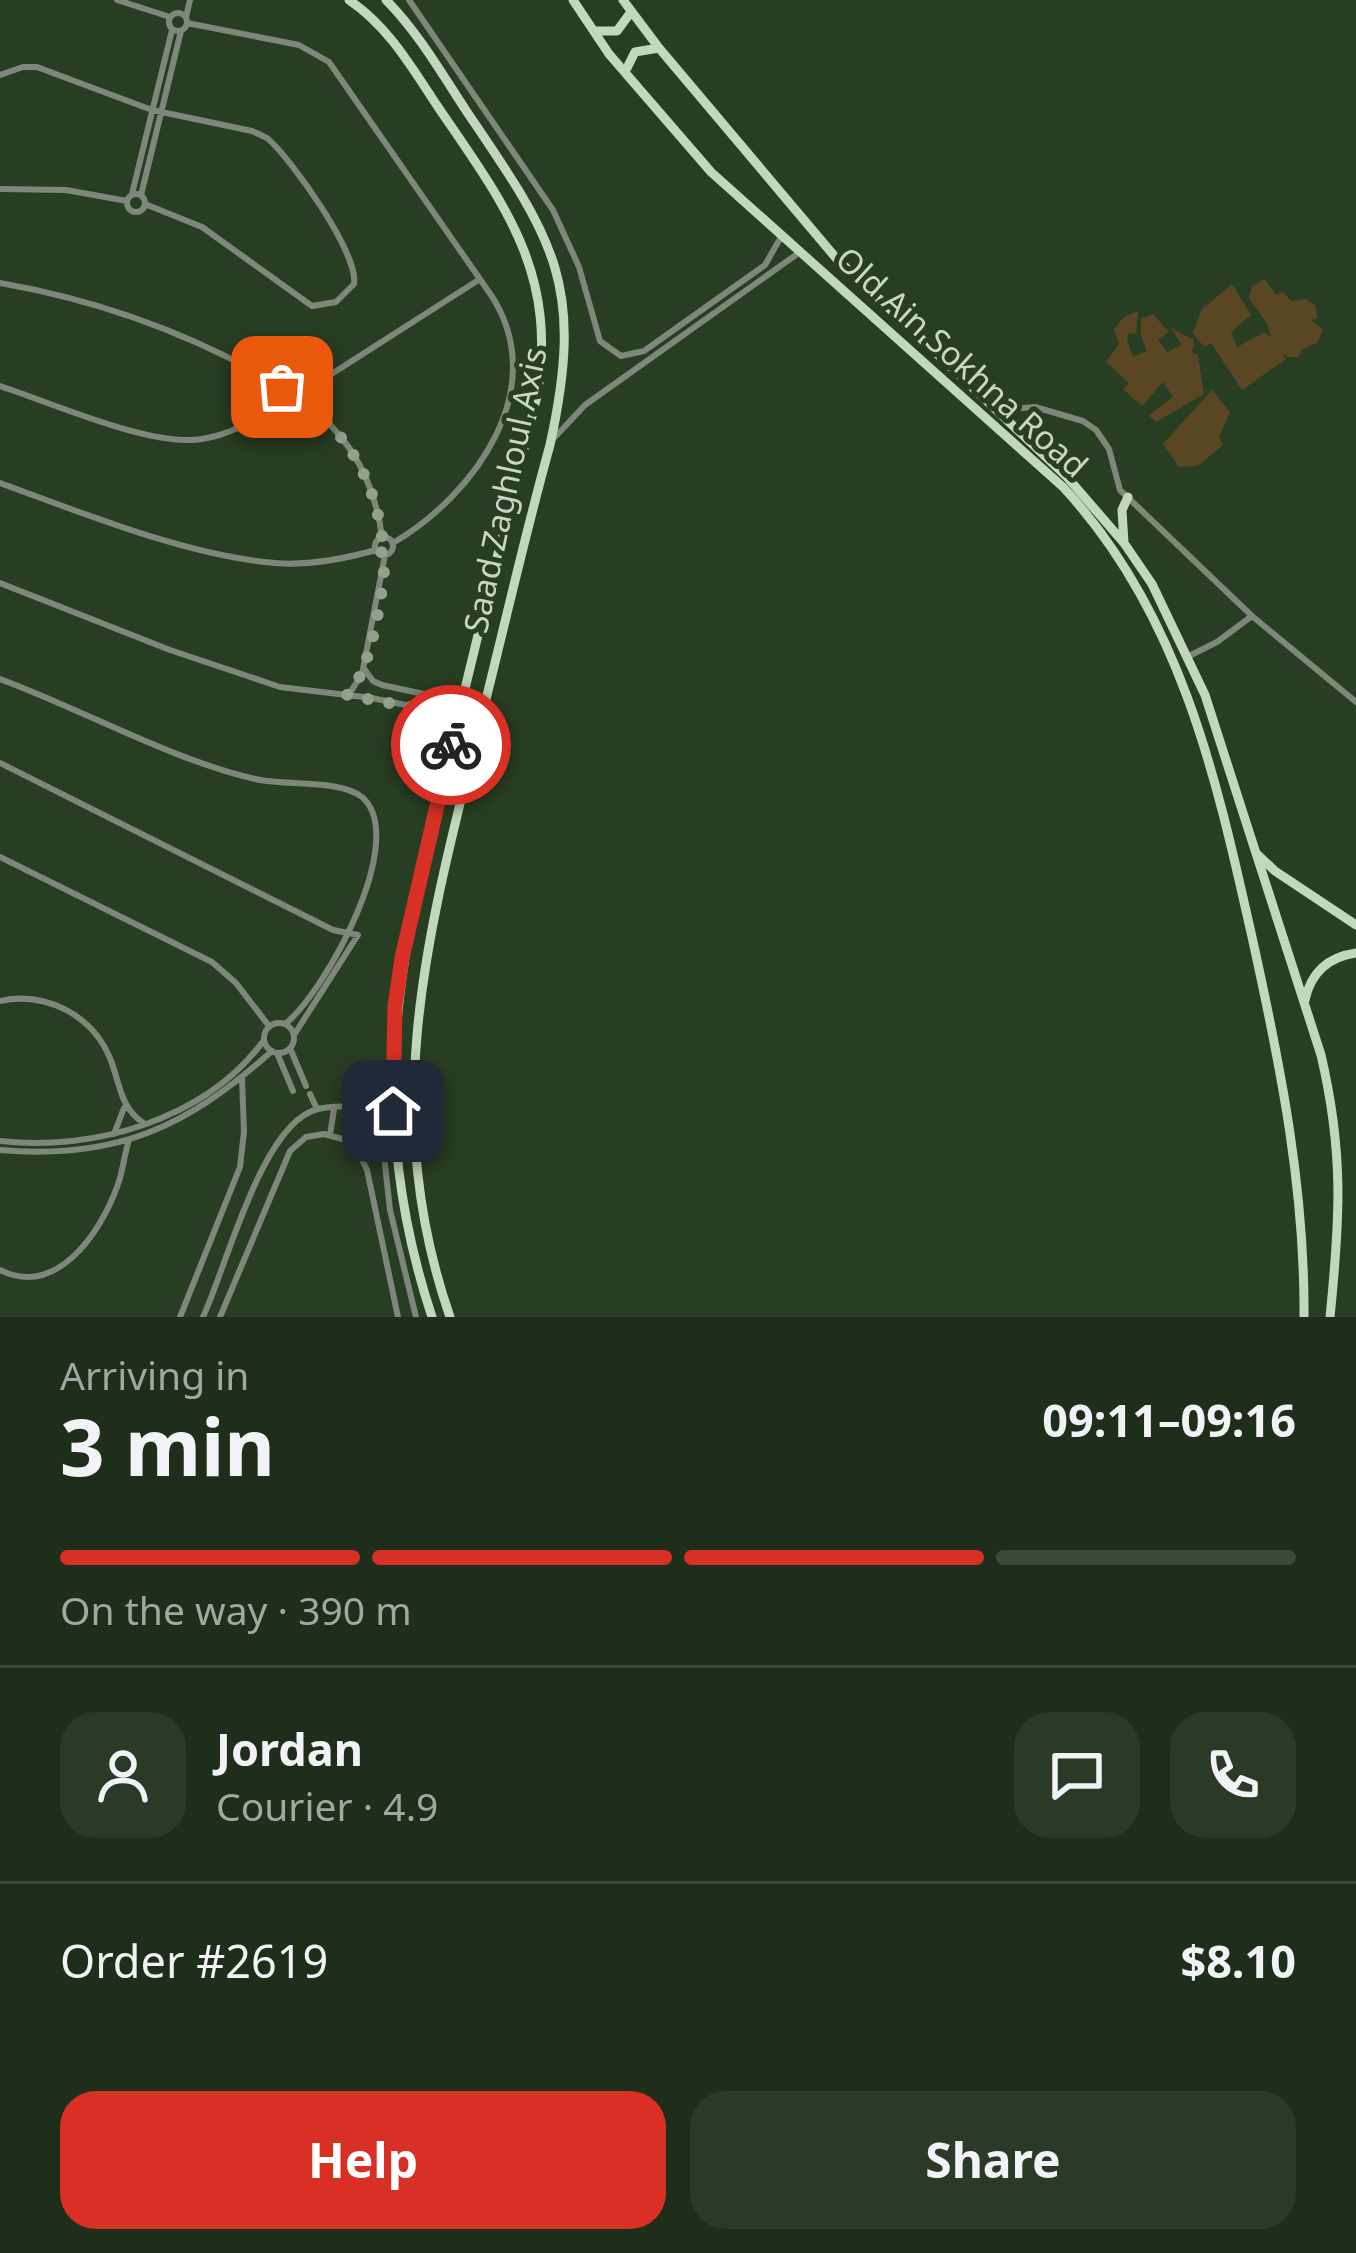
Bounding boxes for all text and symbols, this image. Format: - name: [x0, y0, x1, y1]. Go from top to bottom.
- street label: Old Ain Sokhna Road: [827, 236, 1098, 487]
- pin: [231, 336, 333, 438]
- street label: Saad Zaghloul Axis: [452, 343, 557, 637]
- icon: bag: [249, 354, 315, 420]
- courier: [391, 685, 511, 805]
- icon: bike: [418, 712, 484, 778]
- pin: [342, 1060, 444, 1162]
- icon: home: [360, 1078, 426, 1144]
- text: Arriving in: [60, 1348, 249, 1401]
- text: 09:11–09:16: [1042, 1389, 1296, 1450]
- text: 3 min: [60, 1393, 275, 1499]
- text: On the way · 390 m: [60, 1583, 412, 1636]
- button: person: [60, 1712, 186, 1838]
- button: chat: [1014, 1712, 1140, 1838]
- button: phone: [1170, 1712, 1296, 1838]
- text: Jordan: [216, 1718, 363, 1779]
- text: Courier · 4.9: [216, 1779, 438, 1832]
- text: Order #2619: [60, 1930, 328, 1991]
- text: $8.10: [1180, 1930, 1296, 1991]
- button: Help: [60, 2091, 666, 2229]
- button: Share: [690, 2091, 1296, 2229]

